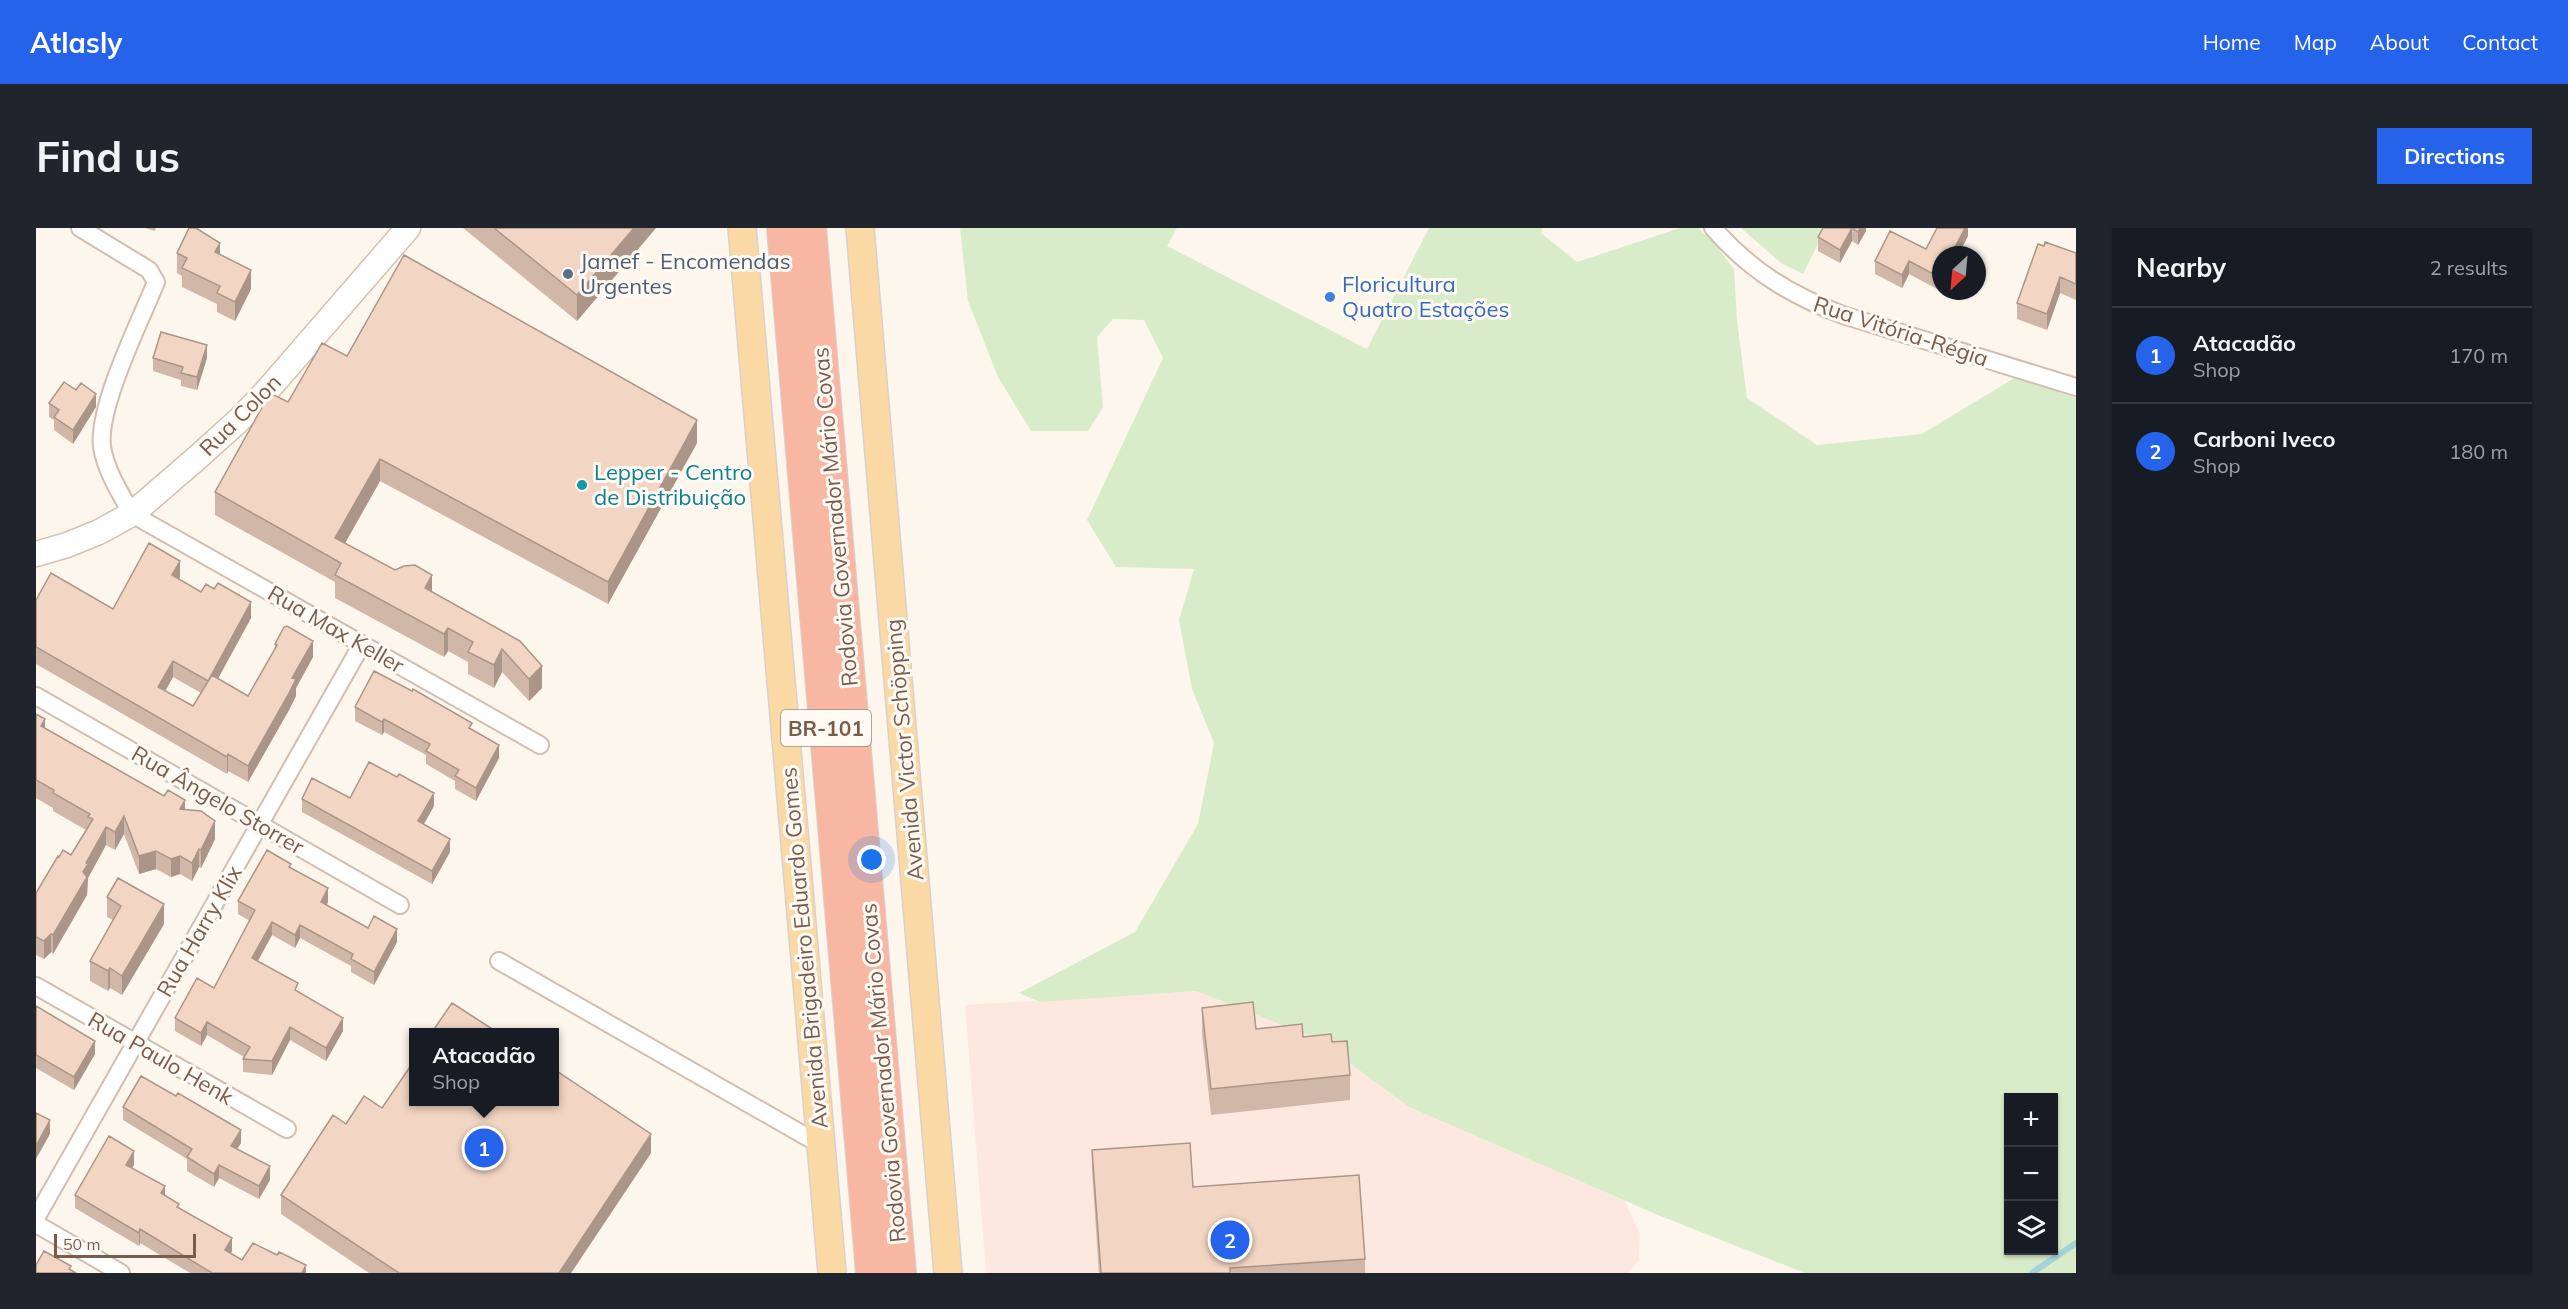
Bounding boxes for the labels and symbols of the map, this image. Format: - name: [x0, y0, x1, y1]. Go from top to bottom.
- north arrow: [1932, 246, 1986, 300]
- place label: Jamef - Encomendas Urgentes: [580, 247, 791, 300]
- marker: Jamef - Encomendas Urgentes: [561, 267, 575, 281]
- place label: Floricultura Quatro Estações: [1342, 270, 1509, 323]
- marker: Floricultura Quatro Estações: [1323, 290, 1337, 304]
- street label: Rua Vitória-Régia: [1810, 290, 1992, 372]
- street label: Rodovia Governador Mário Covas: [806, 346, 864, 688]
- street label: Rua Colon: [193, 368, 287, 462]
- place label: Lepper - Centro de Distribuição: [594, 458, 752, 511]
- marker: Lepper - Centro de Distribuição: [575, 478, 589, 492]
- street label: Rua Max Keller: [263, 579, 409, 679]
- street label: Avenida Victor Schöpping: [879, 618, 929, 882]
- road number: BR-101: [781, 710, 871, 746]
- street label: Rua Ângelo Storrer: [127, 739, 309, 861]
- street label: Avenida Brigadeiro Eduardo Gomes: [774, 766, 834, 1130]
- your location: [857, 845, 886, 874]
- street label: Rua Harry Klix: [150, 860, 248, 1002]
- street label: Rodovia Governador Mário Covas: [854, 902, 912, 1244]
- street label: Rua Paulo Henk: [83, 1005, 239, 1111]
- pin: 1: [464, 1126, 504, 1170]
- pin: 2: [1210, 1218, 1250, 1262]
- scale bar: [54, 1231, 196, 1258]

